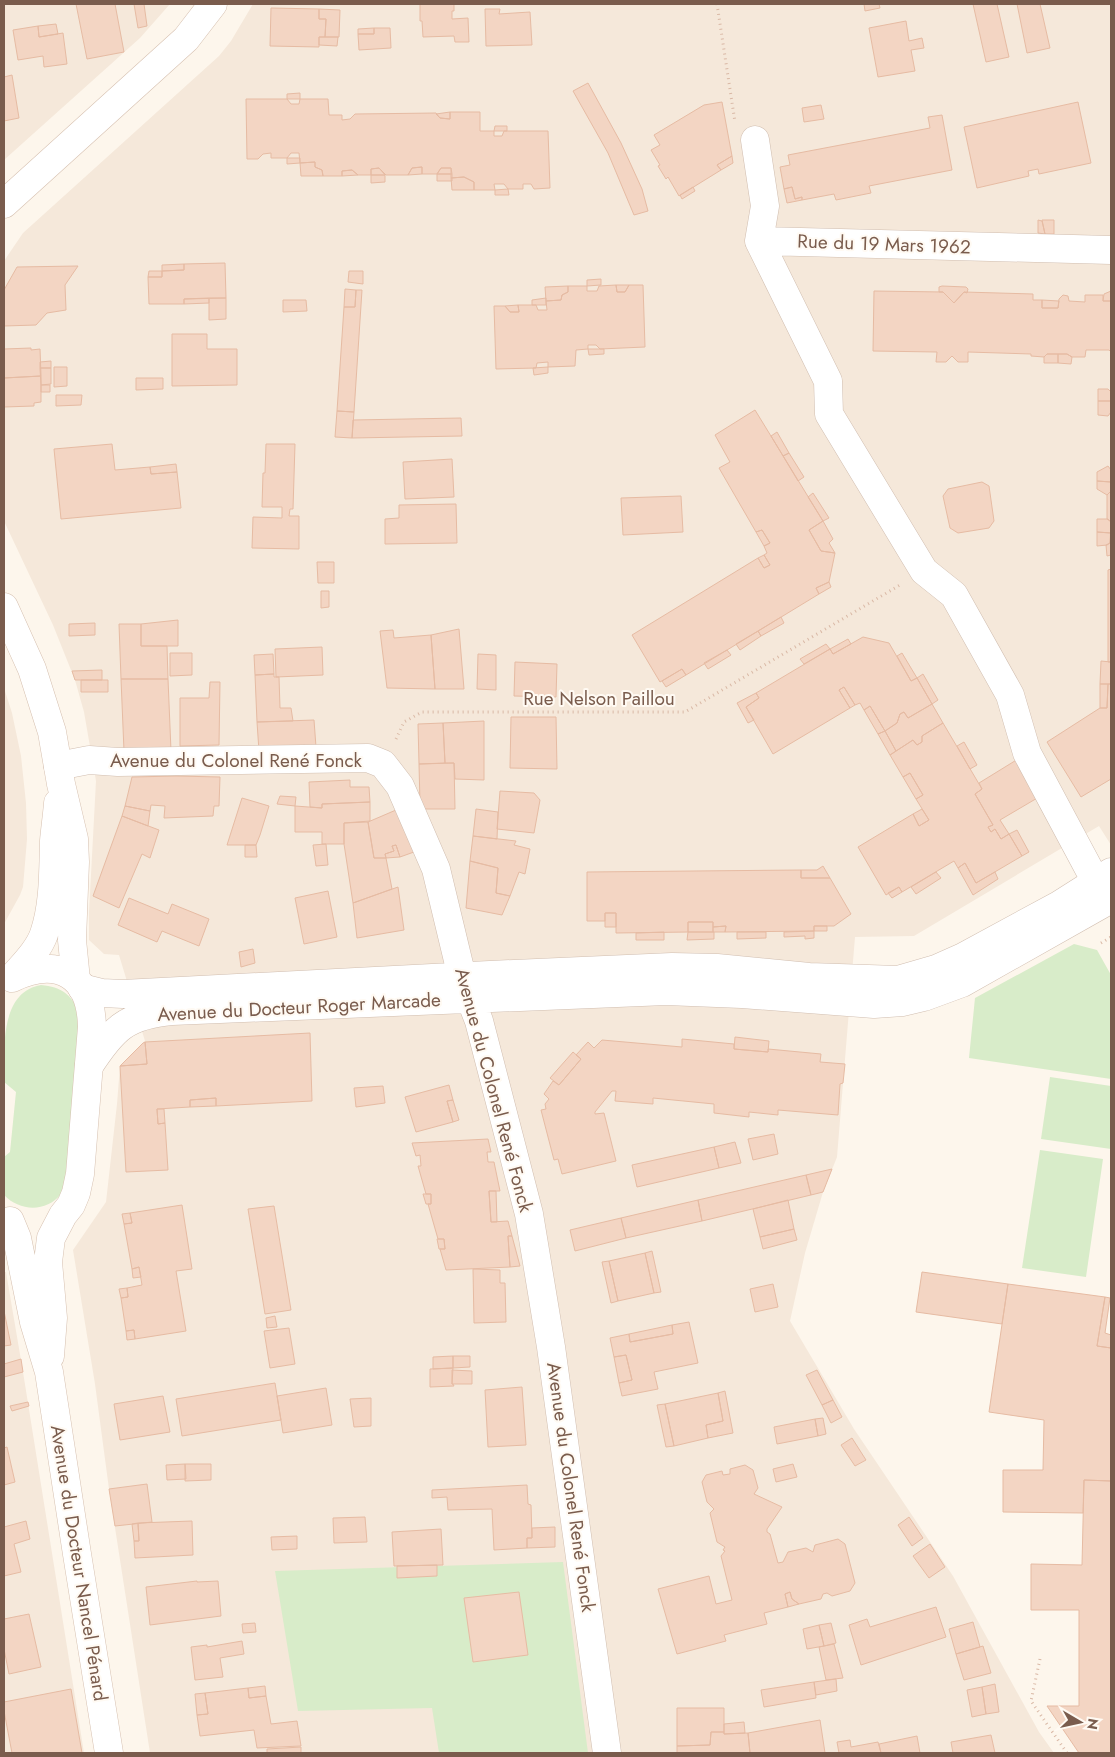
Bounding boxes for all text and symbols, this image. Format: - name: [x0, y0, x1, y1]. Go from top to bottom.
- street label: Rue du 19 Mars 1962: [797, 227, 971, 261]
- street label: Rue Nelson Paillou: [523, 685, 675, 712]
- street label: Avenue du Colonel René Fonck: [110, 747, 363, 774]
- street label: Avenue du Colonel René Fonck: [448, 965, 540, 1216]
- street label: Avenue du Docteur Roger Marcade: [157, 986, 442, 1028]
- street label: Avenue du Colonel René Fonck: [540, 1360, 602, 1614]
- street label: Avenue du Docteur Nancel Pénard: [44, 1423, 114, 1703]
- north arrow: [1055, 1697, 1105, 1747]
- text: N: [1082, 1717, 1104, 1731]

